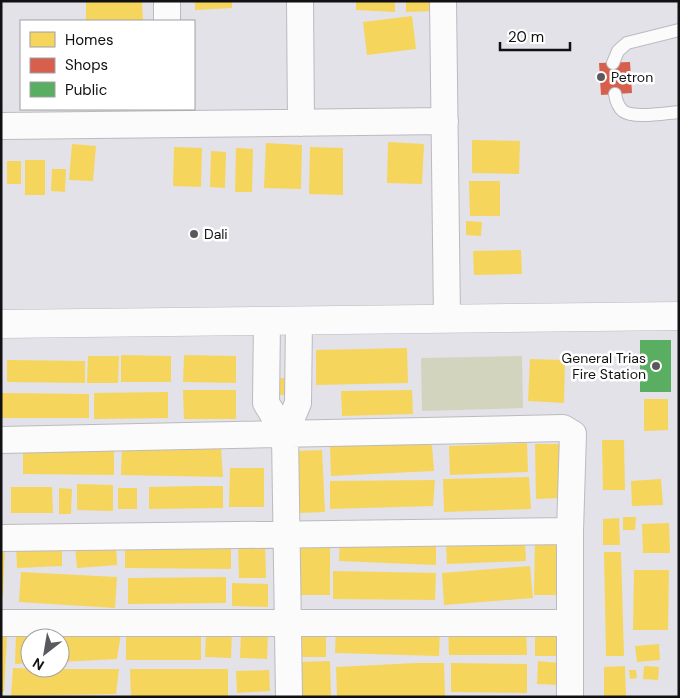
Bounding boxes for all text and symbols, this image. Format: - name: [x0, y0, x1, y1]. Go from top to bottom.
- legend: [20, 20, 195, 110]
- scale bar: [500, 20, 570, 52]
- text: 20 m: [508, 27, 544, 47]
- text: Homes: [65, 30, 114, 50]
- text: Shops: [65, 55, 108, 75]
- place label: Petron: [611, 68, 653, 86]
- marker: Petron: [595, 71, 607, 83]
- text: Public: [65, 80, 107, 100]
- place label: Dali: [204, 225, 228, 243]
- marker: Dali: [188, 228, 200, 240]
- place label: General Trias Fire Station: [562, 349, 646, 383]
- marker: General Trias Fire Station: [650, 360, 662, 372]
- north arrow: [20, 628, 70, 678]
- text: N: [29, 654, 47, 674]

